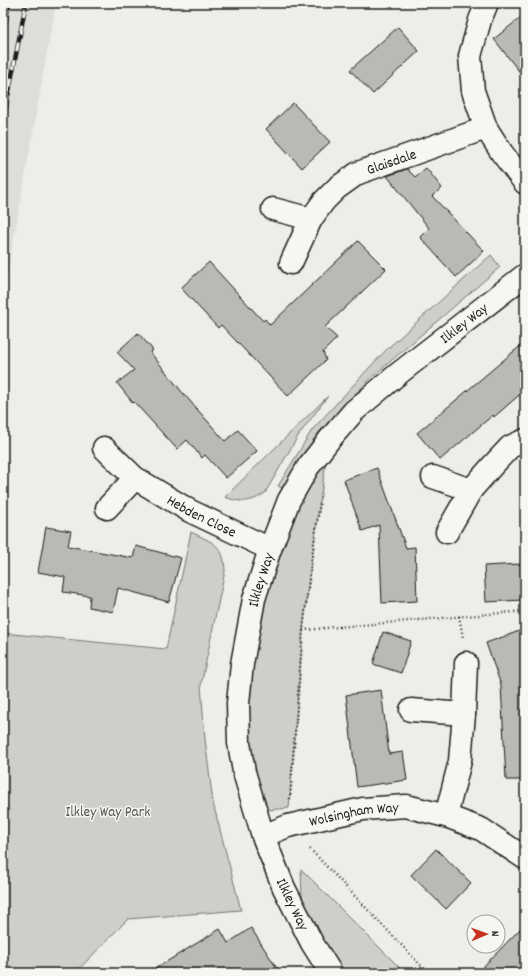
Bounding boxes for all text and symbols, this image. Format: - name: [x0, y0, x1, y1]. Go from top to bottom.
- street label: Glaisdale: [364, 144, 420, 182]
- street label: Ilkley Way: [436, 298, 494, 350]
- street label: Hebden Close: [162, 490, 240, 545]
- street label: Ilkley Way: [244, 550, 281, 609]
- street label: Wolsingham Way: [307, 797, 400, 834]
- park label: Ilkley Way Park: [66, 802, 150, 824]
- street label: Ilkley Way: [269, 875, 314, 936]
- north arrow: [466, 914, 506, 954]
- text: N: [486, 931, 502, 937]

